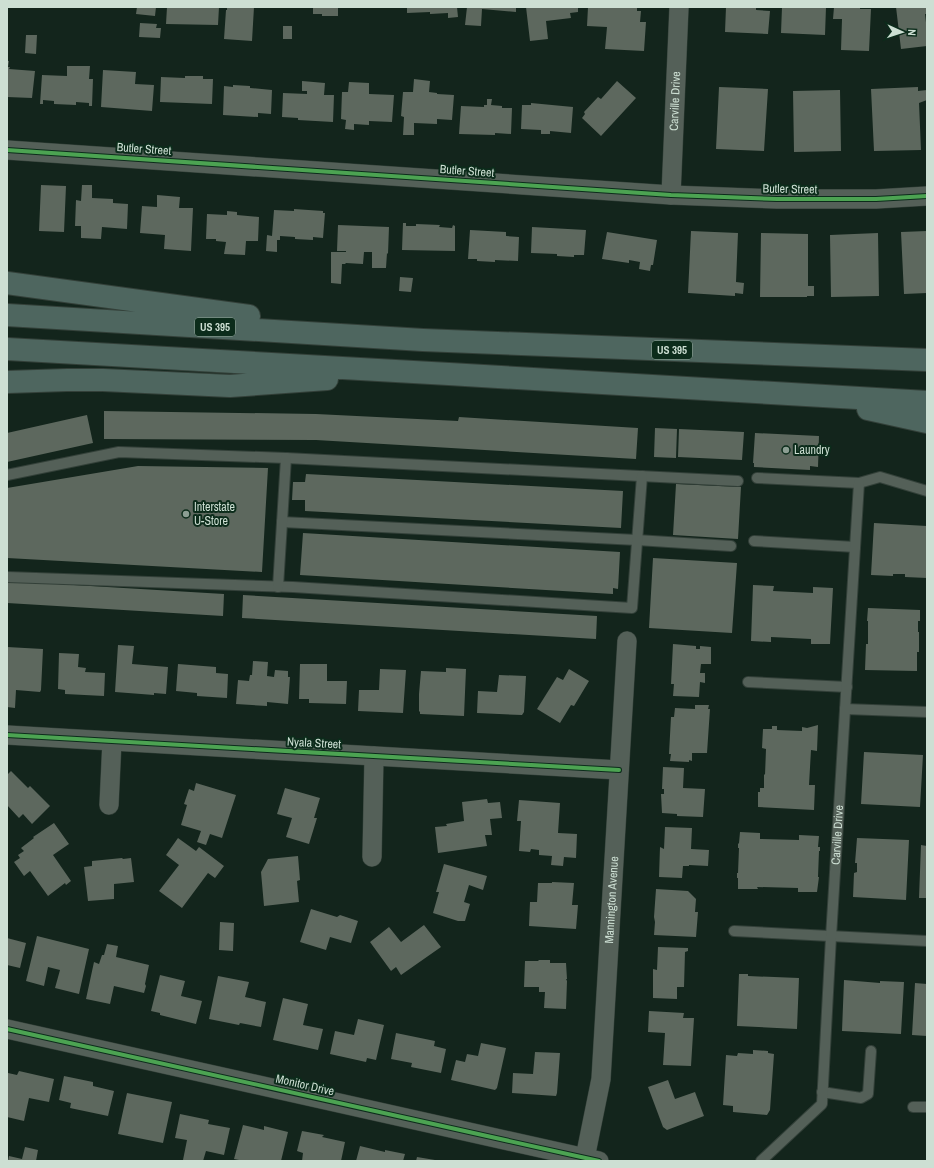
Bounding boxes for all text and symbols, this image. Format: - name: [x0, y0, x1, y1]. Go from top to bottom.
- north arrow: [882, 12, 922, 52]
- text: N: [905, 29, 919, 36]
- street label: Carville Drive: [666, 71, 684, 131]
- street label: Butler Street: [116, 139, 172, 159]
- street label: Butler Street: [439, 161, 495, 181]
- street label: Butler Street: [763, 181, 818, 197]
- road number: US 395: [195, 318, 235, 336]
- road number: US 395: [652, 341, 692, 359]
- place label: Laundry: [794, 442, 830, 458]
- marker: Laundry: [781, 445, 791, 455]
- place label: Interstate U-Store: [194, 499, 235, 529]
- marker: Interstate U-Store: [181, 509, 191, 519]
- street label: Nyala Street: [287, 734, 342, 752]
- street label: Carville Drive: [827, 805, 847, 865]
- street label: Mannington Avenue: [601, 856, 622, 944]
- street label: Monitor Drive: [274, 1071, 336, 1099]

